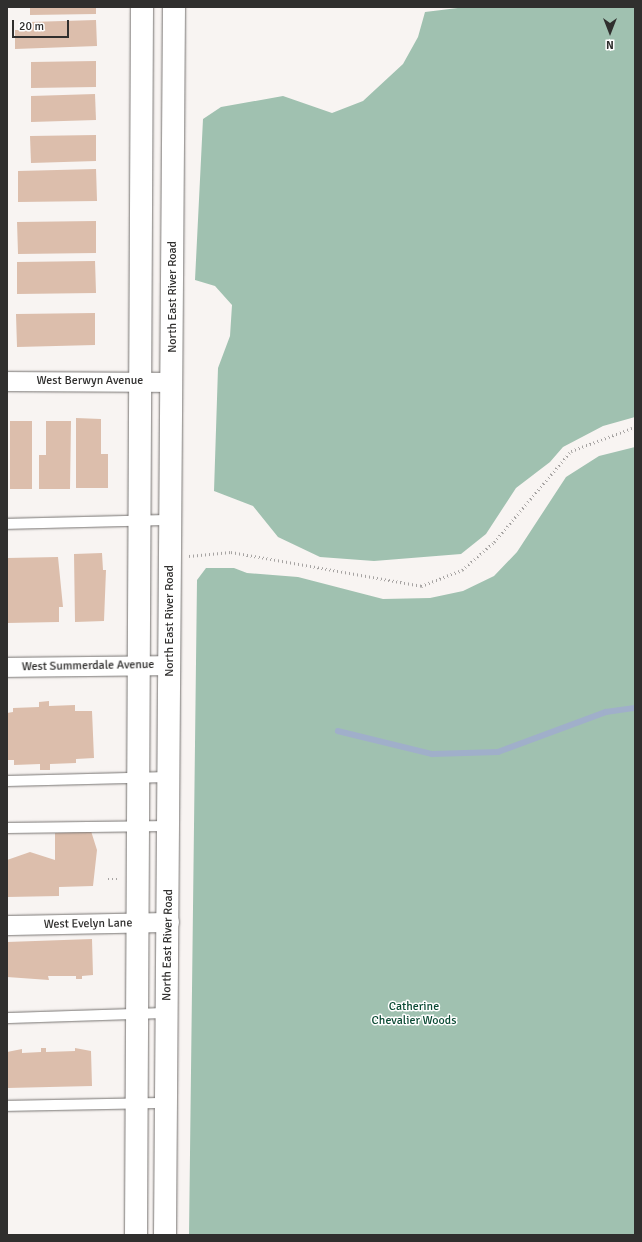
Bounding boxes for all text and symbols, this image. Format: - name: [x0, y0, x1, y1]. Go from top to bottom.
- scale bar: [14, 12, 71, 38]
- north arrow: [590, 12, 630, 52]
- text: 20 m: [19, 19, 44, 34]
- text: N: [606, 38, 614, 51]
- street label: North East River Road: [166, 241, 180, 353]
- street label: West Berwyn Avenue: [37, 374, 143, 388]
- street label: North East River Road: [163, 565, 177, 677]
- street label: West Summerdale Avenue: [22, 658, 154, 674]
- street label: North East River Road: [160, 889, 176, 1001]
- street label: West Evelyn Lane: [44, 916, 132, 932]
- park label: Catherine Chevalier Woods: [372, 1000, 456, 1028]

